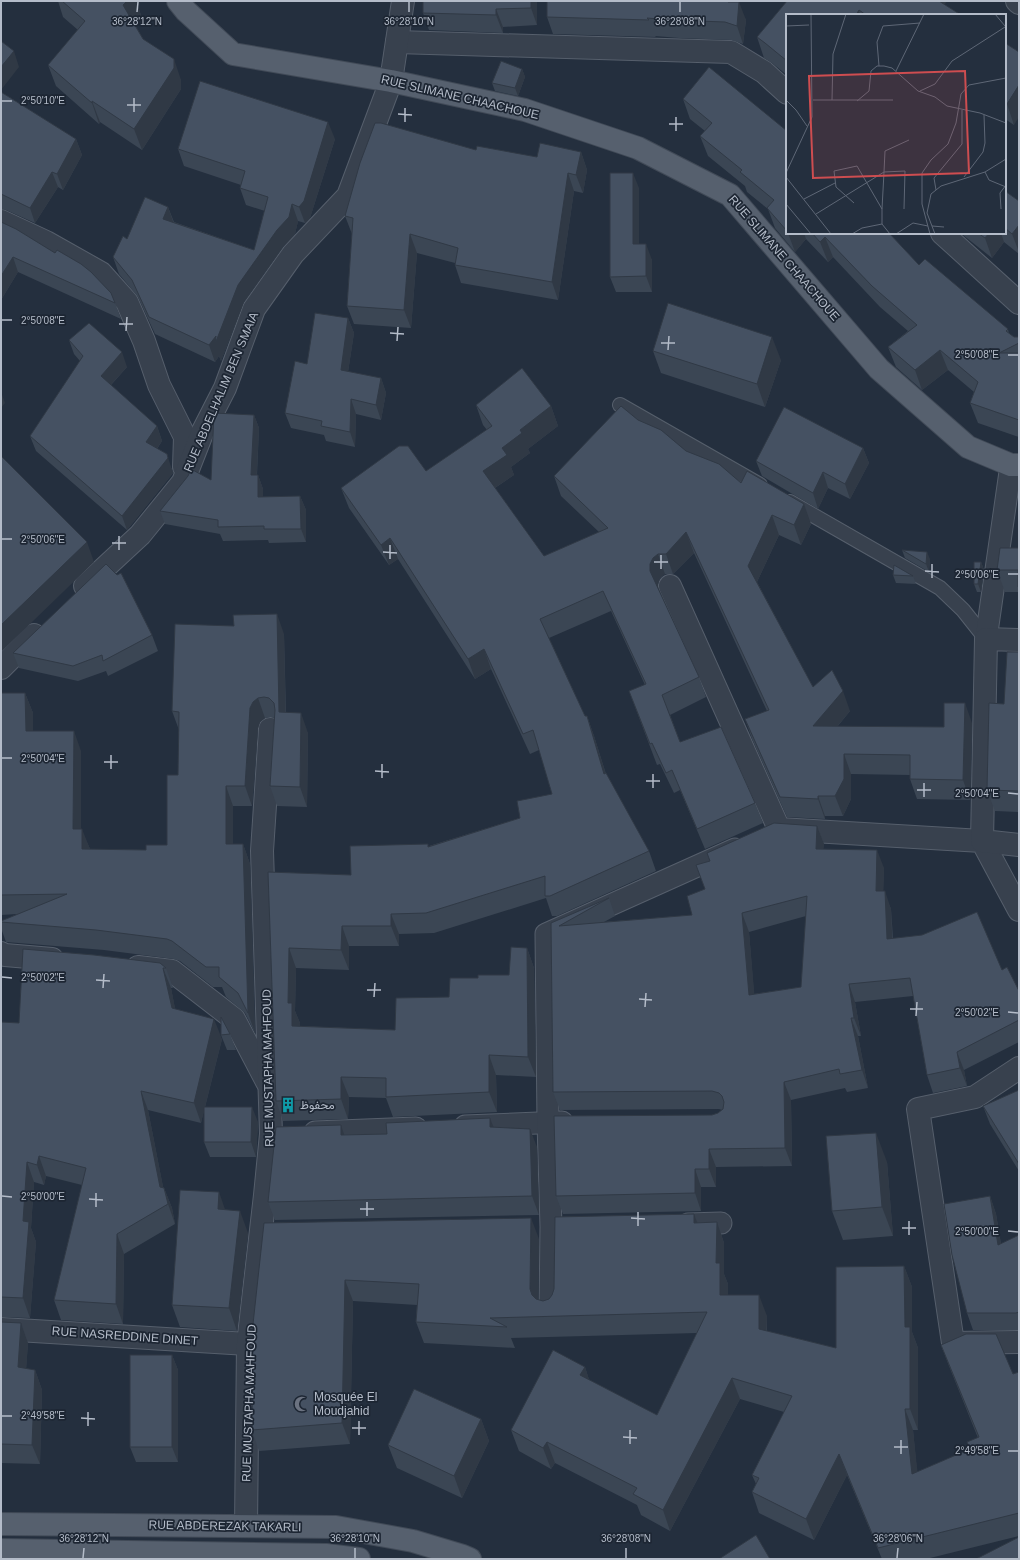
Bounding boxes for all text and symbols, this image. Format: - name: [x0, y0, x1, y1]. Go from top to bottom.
- inset map: [786, 14, 1006, 234]
- text: 36°28'12"N: [112, 16, 162, 27]
- text: 36°28'10"N: [384, 16, 434, 27]
- text: 36°28'08"N: [655, 16, 705, 27]
- street label: RUE SLIMANE CHAACHOUE: [380, 72, 540, 122]
- text: 2°50'10"E: [21, 95, 65, 106]
- street label: RUE SLIMANE CHAACHOUE: [726, 193, 842, 323]
- street label: RUE ABDELHALIM BEN SMAIA: [181, 310, 261, 474]
- text: 2°50'08"E: [21, 315, 65, 326]
- text: 2°50'08"E: [955, 349, 999, 360]
- text: 2°50'06"E: [21, 534, 65, 545]
- text: 2°50'06"E: [955, 569, 999, 580]
- text: 2°50'04"E: [21, 753, 65, 764]
- text: 2°50'04"E: [955, 788, 999, 799]
- text: 2°50'02"E: [21, 972, 65, 983]
- street label: RUE MUSTAPHA MAHFOUD: [260, 989, 276, 1147]
- text: 2°50'02"E: [955, 1007, 999, 1018]
- building icon: محفوظ: [279, 1096, 297, 1114]
- place label: محفوظ: [300, 1098, 335, 1113]
- text: 2°50'00"E: [21, 1191, 65, 1202]
- text: 2°50'00"E: [955, 1226, 999, 1237]
- street label: RUE NASREDDINE DINET: [51, 1324, 199, 1348]
- street label: RUE MUSTAPHA MAHFOUD: [239, 1324, 259, 1482]
- place label: Mosquée El Moudjahid: [314, 1390, 377, 1418]
- mosque icon: Mosquée El Moudjahid: [293, 1395, 311, 1413]
- text: 2°49'58"E: [21, 1410, 65, 1421]
- text: 2°49'58"E: [955, 1445, 999, 1456]
- street label: RUE ABDEREZAK TAKARLI: [148, 1518, 302, 1534]
- text: 36°28'12"N: [59, 1533, 109, 1544]
- text: 36°28'10"N: [330, 1533, 380, 1544]
- text: 36°28'08"N: [601, 1533, 651, 1544]
- text: 36°28'06"N: [873, 1533, 923, 1544]

